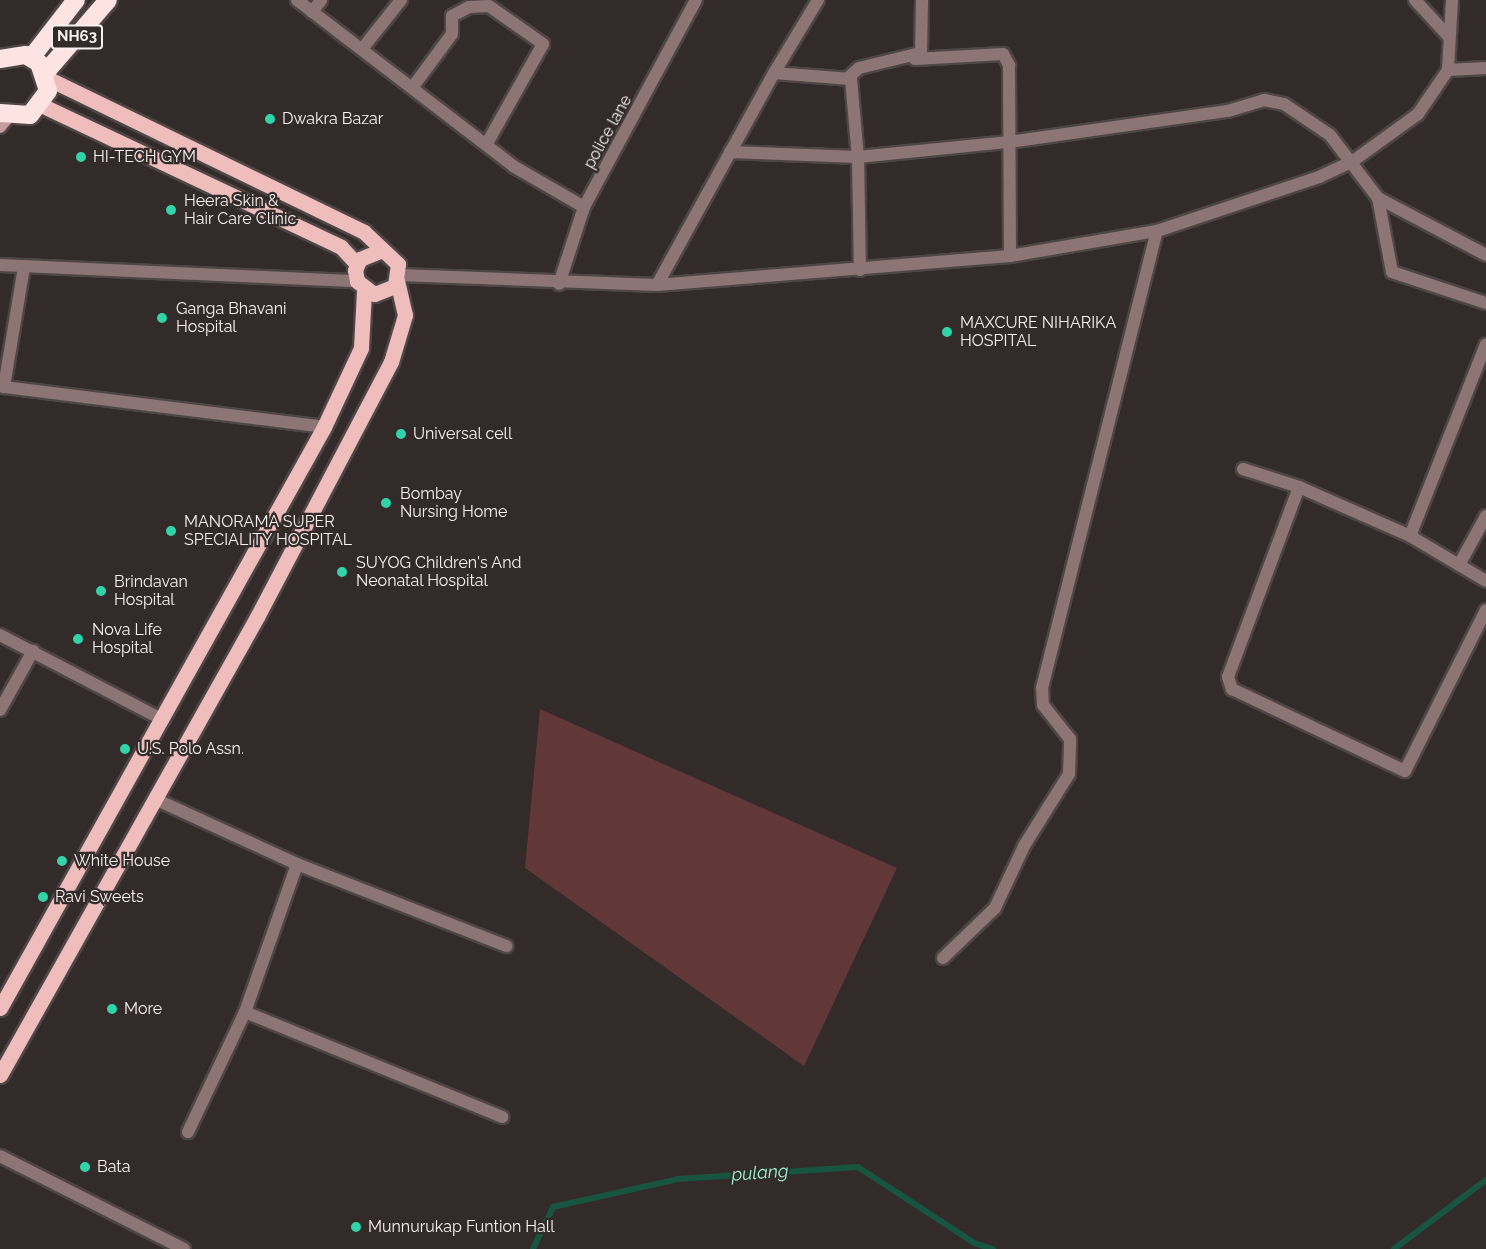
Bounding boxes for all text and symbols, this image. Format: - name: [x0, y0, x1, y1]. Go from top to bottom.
- road number: NH63: [50, 25, 104, 49]
- street label: police lane: [580, 92, 636, 172]
- place label: Dwakra Bazar: [282, 109, 383, 129]
- marker: Dwakra Bazar: [263, 112, 277, 126]
- place label: HI-TECH GYM: [93, 147, 196, 167]
- marker: HI-TECH GYM: [74, 150, 88, 164]
- place label: Heera Skin & Hair Care Clinic: [184, 191, 297, 229]
- marker: Heera Skin & Hair Care Clinic: [162, 201, 180, 219]
- place label: Ganga Bhavani Hospital: [176, 299, 286, 337]
- marker: Ganga Bhavani Hospital: [153, 309, 171, 327]
- place label: MAXCURE NIHARIKA HOSPITAL: [960, 313, 1116, 351]
- marker: MAXCURE NIHARIKA HOSPITAL: [938, 323, 956, 341]
- place label: Universal cell: [413, 424, 513, 444]
- marker: Universal cell: [394, 427, 408, 441]
- place label: Bombay Nursing Home: [400, 484, 507, 522]
- marker: Bombay Nursing Home: [377, 494, 395, 512]
- place label: MANORAMA SUPER SPECIALITY HOSPITAL: [184, 512, 353, 550]
- marker: MANORAMA SUPER SPECIALITY HOSPITAL: [162, 522, 180, 540]
- place label: SUYOG Children's And Neonatal Hospital: [356, 553, 522, 591]
- marker: SUYOG Children's And Neonatal Hospital: [333, 563, 351, 581]
- place label: Brindavan Hospital: [114, 572, 188, 610]
- marker: Brindavan Hospital: [92, 582, 110, 600]
- place label: Nova Life Hospital: [92, 620, 162, 658]
- marker: Nova Life Hospital: [69, 630, 87, 648]
- place label: U.S. Polo Assn.: [137, 739, 244, 759]
- marker: U.S. Polo Assn.: [118, 742, 132, 756]
- place label: White House: [74, 851, 170, 871]
- marker: White House: [55, 854, 69, 868]
- place label: Ravi Sweets: [55, 887, 144, 907]
- marker: Ravi Sweets: [36, 890, 50, 904]
- place label: More: [124, 999, 162, 1019]
- marker: More: [105, 1002, 119, 1016]
- place label: Bata: [97, 1157, 130, 1177]
- marker: Bata: [78, 1160, 92, 1174]
- water label: pulang: [731, 1160, 789, 1186]
- place label: Munnurukap Funtion Hall: [368, 1217, 555, 1237]
- marker: Munnurukap Funtion Hall: [349, 1220, 363, 1234]

